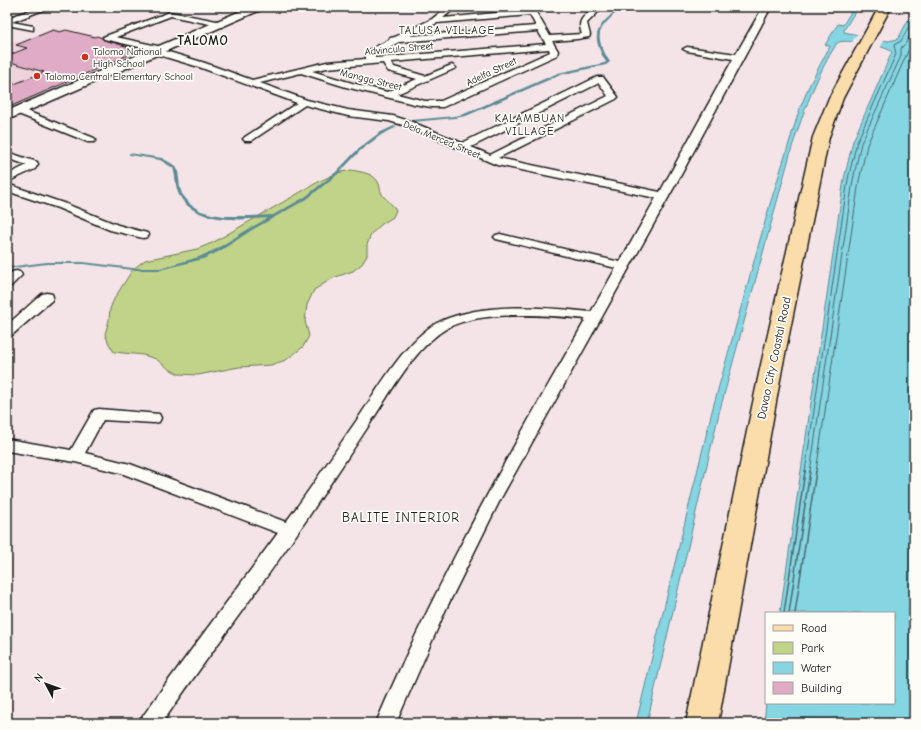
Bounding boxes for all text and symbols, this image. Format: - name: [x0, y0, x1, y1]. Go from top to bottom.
- district label: TALUSA VILLAGE: [399, 24, 495, 37]
- district label: TALOMO: [177, 33, 229, 48]
- street label: Advincula Street: [364, 40, 435, 58]
- place label: Talomo National High School: [93, 46, 162, 70]
- marker: Talomo National High School: [80, 52, 90, 62]
- street label: Adelfa Street: [464, 54, 520, 89]
- street label: Mangga Street: [339, 67, 404, 94]
- marker: Talomo Central Elementary School: [32, 71, 42, 81]
- place label: Talomo Central Elementary School: [45, 71, 193, 83]
- district label: KALAMBUAN VILLAGE: [495, 112, 565, 138]
- street label: Dela Merced Street: [401, 118, 483, 162]
- street label: Davao City Coastal Road: [754, 296, 794, 420]
- district label: BALITE INTERIOR: [342, 510, 460, 525]
- legend: [765, 612, 895, 704]
- text: Road: [801, 621, 827, 635]
- text: Park: [801, 641, 824, 655]
- text: Water: [801, 661, 831, 675]
- north arrow: [26, 664, 66, 704]
- text: N: [32, 671, 46, 685]
- text: Building: [801, 681, 842, 695]

